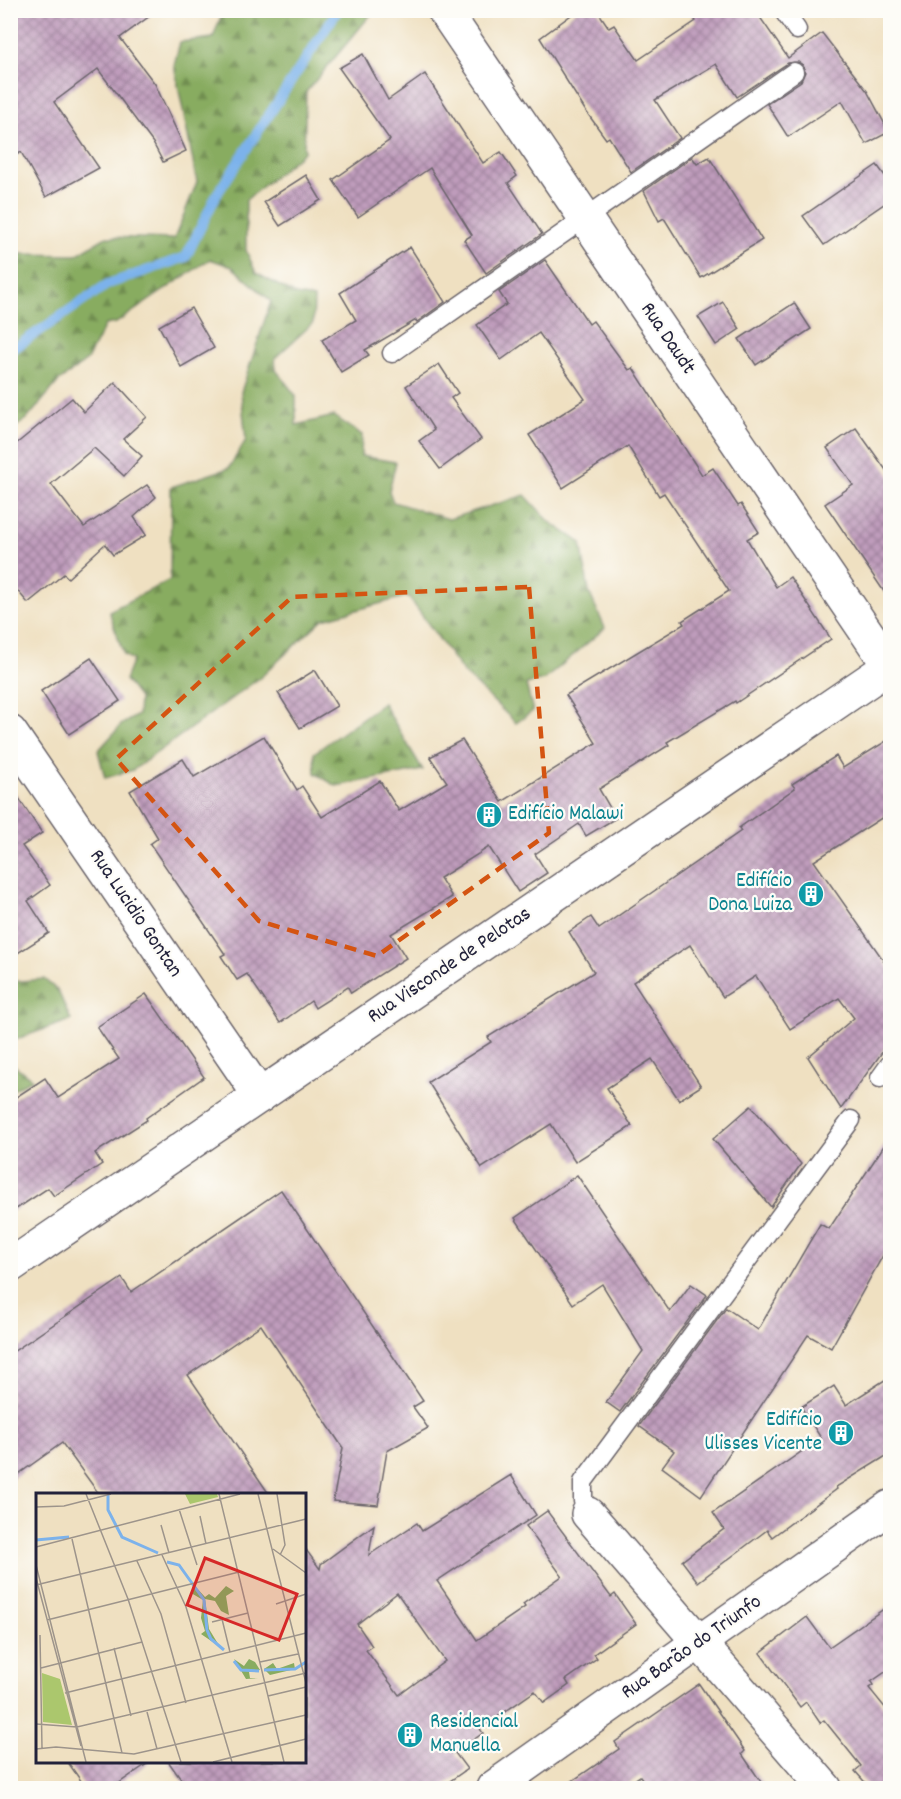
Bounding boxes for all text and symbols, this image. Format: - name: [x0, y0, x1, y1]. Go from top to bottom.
- street label: Rua Daudt: [632, 297, 702, 381]
- building icon: Edifício Malawi: [474, 800, 504, 830]
- place label: Edifício Malawi: [508, 800, 623, 830]
- street label: Rua Lucidio Gontan: [81, 844, 189, 984]
- place label: Edifício Dona Luiza: [708, 867, 793, 921]
- building icon: Edifício Dona Luiza: [796, 879, 826, 909]
- street label: Rua Visconde de Pelotas: [362, 900, 538, 1032]
- place label: Edifício Ulisses Vicente: [704, 1406, 822, 1460]
- building icon: Edifício Ulisses Vicente: [826, 1418, 856, 1448]
- inset map: [36, 1493, 306, 1763]
- street label: Rua Barão do Triunfo: [616, 1588, 768, 1708]
- place label: Residencial Manuella: [430, 1708, 518, 1762]
- building icon: Residencial Manuella: [395, 1720, 425, 1750]

